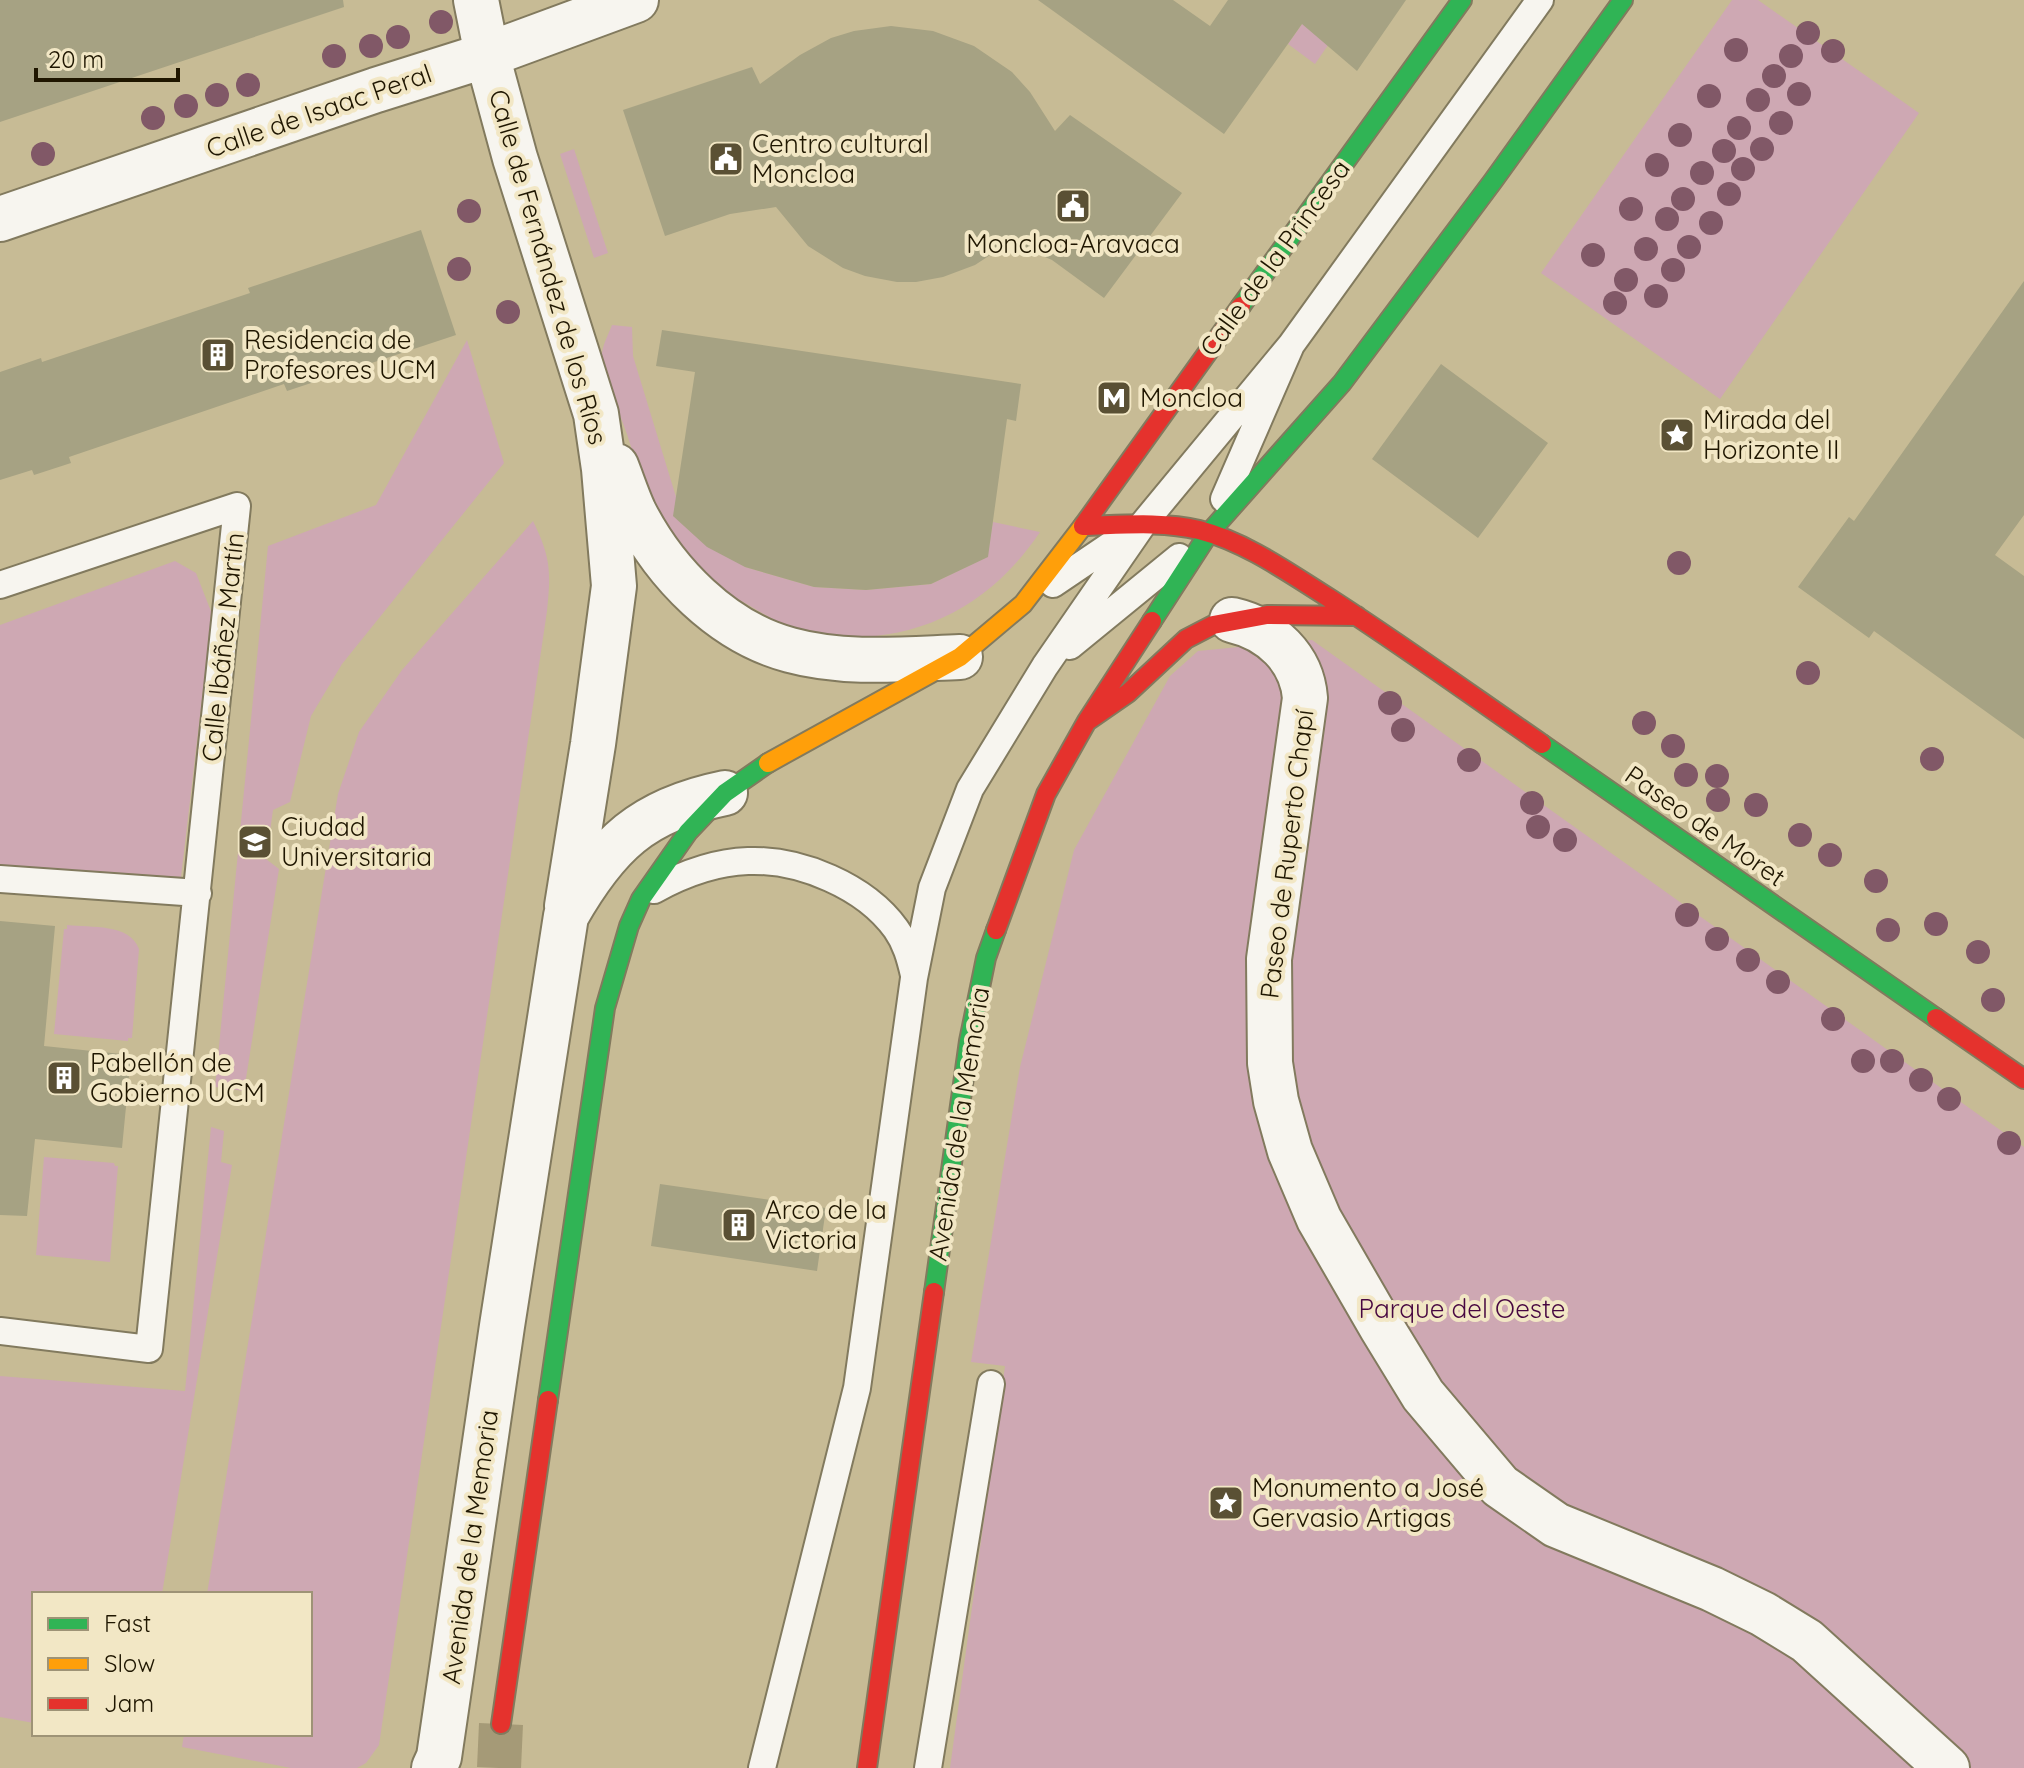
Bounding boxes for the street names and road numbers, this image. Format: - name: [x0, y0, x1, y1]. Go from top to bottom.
- street label: Calle de Isaac Peral: [202, 56, 436, 165]
- street label: Calle de Fernández de los Ríos: [482, 86, 615, 448]
- street label: Calle de la Princesa: [1192, 153, 1357, 362]
- street label: Calle Ibáñez Martín: [194, 531, 251, 763]
- street label: Paseo de Ruperto Chapí: [1252, 707, 1321, 1000]
- street label: Paseo de Moret: [1619, 758, 1792, 893]
- street label: Avenida de la Memoria: [921, 985, 996, 1263]
- street label: Avenida de la Memoria: [434, 1408, 505, 1686]

